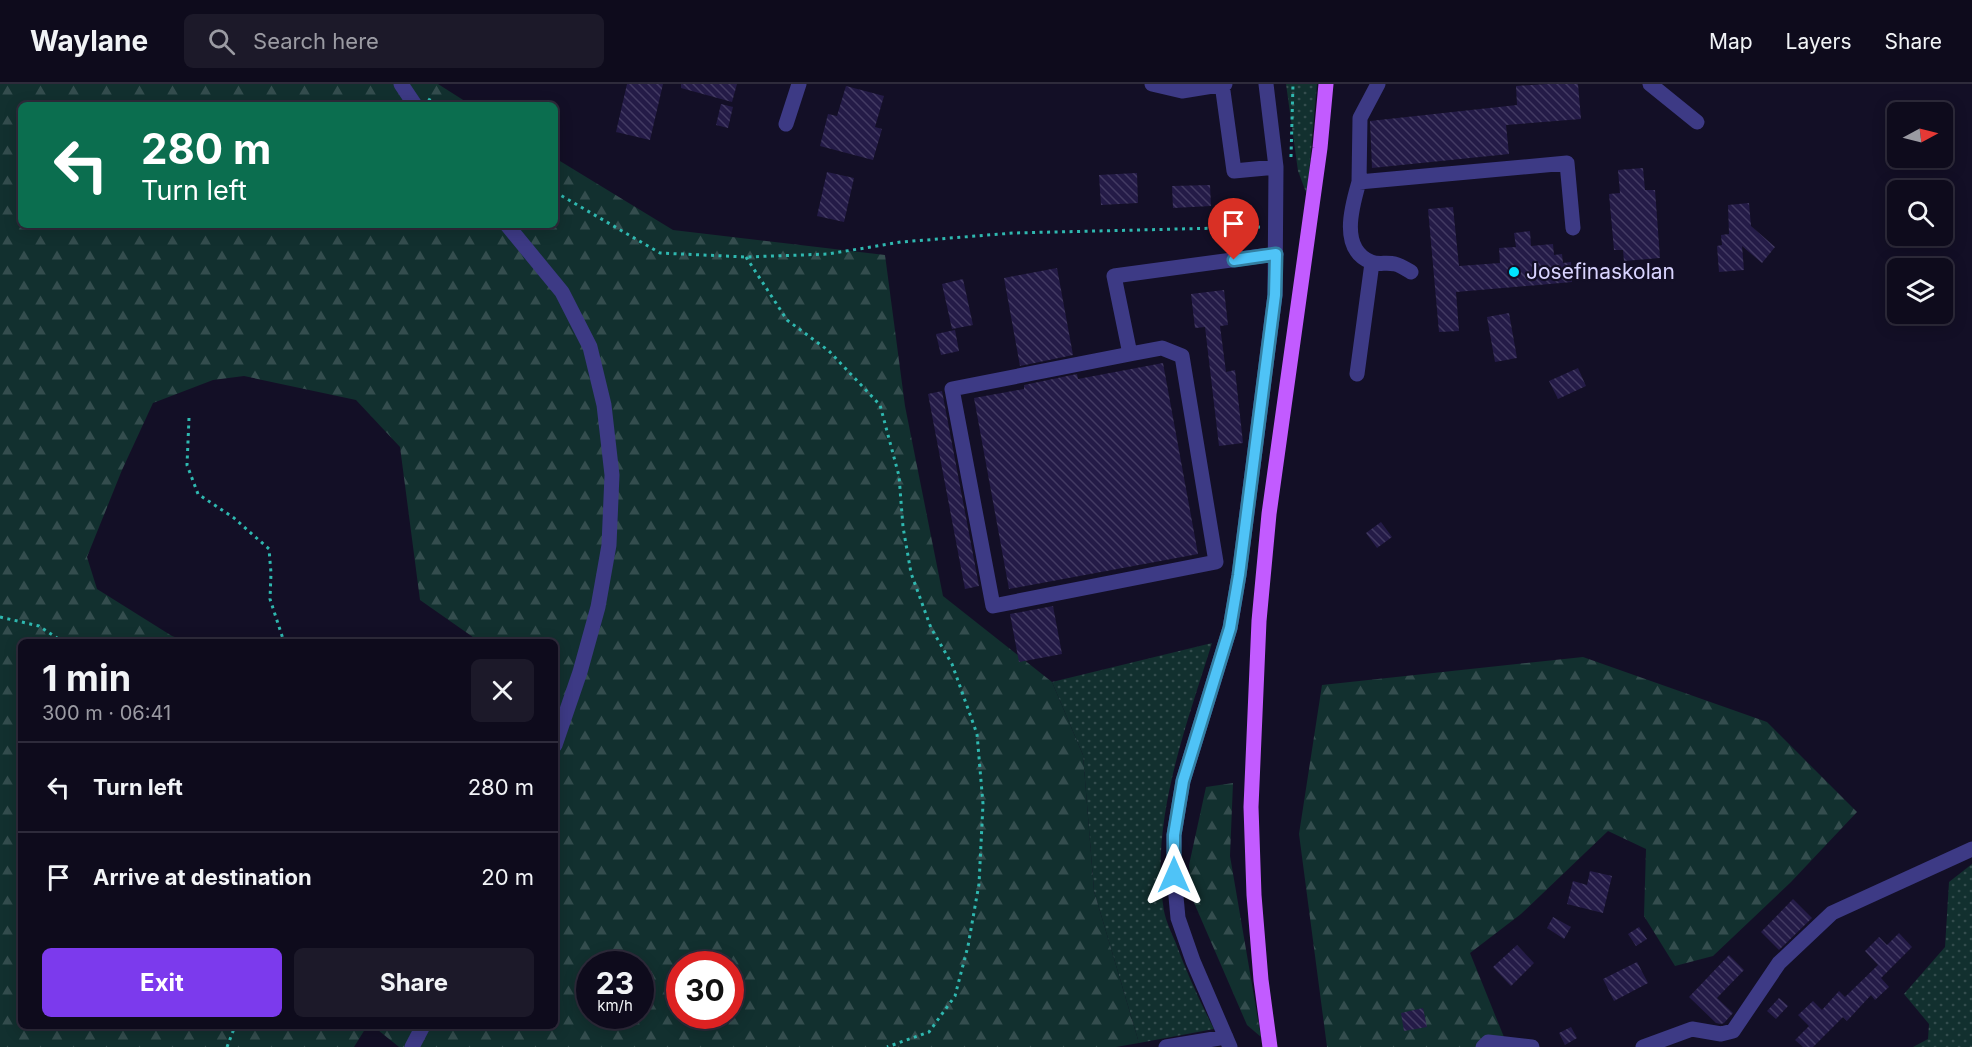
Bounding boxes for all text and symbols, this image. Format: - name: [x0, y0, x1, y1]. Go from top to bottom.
- search box: [184, 14, 604, 68]
- text: Waylane: [30, 24, 148, 58]
- icon: search: [205, 25, 238, 58]
- text: Search here: [253, 28, 379, 54]
- text: Map: [1709, 29, 1753, 54]
- text: Layers: [1786, 29, 1852, 54]
- text: Share: [1885, 29, 1942, 54]
- north arrow: [1887, 102, 1953, 168]
- map controls: [1887, 102, 1953, 324]
- text: 280 m: [141, 123, 271, 174]
- icon: left: [42, 126, 120, 204]
- text: Turn left: [141, 174, 247, 207]
- button: search: [1887, 180, 1953, 246]
- pin: [1208, 198, 1259, 260]
- icon: arrive: [1217, 207, 1250, 240]
- button: layers: [1887, 258, 1953, 324]
- place label: Josefinaskolan: [1526, 259, 1675, 284]
- marker: Josefinaskolan: [1507, 265, 1521, 279]
- text: 1 min: [42, 656, 131, 700]
- button: close: [471, 659, 534, 722]
- text: 300 m · 06:41: [42, 701, 171, 725]
- icon: left: [42, 771, 75, 804]
- text: Turn left: [93, 774, 183, 800]
- text: 280 m: [468, 774, 534, 800]
- position arrow: [1142, 843, 1206, 907]
- icon: arrive: [42, 861, 75, 894]
- text: Arrive at destination: [93, 864, 312, 890]
- text: 20 m: [481, 864, 534, 890]
- button: Exit: [42, 948, 282, 1017]
- button: Share: [294, 948, 534, 1017]
- speed limit sign: 30: [666, 951, 744, 1029]
- text: 23: [596, 965, 634, 1001]
- text: km/h: [597, 996, 633, 1015]

